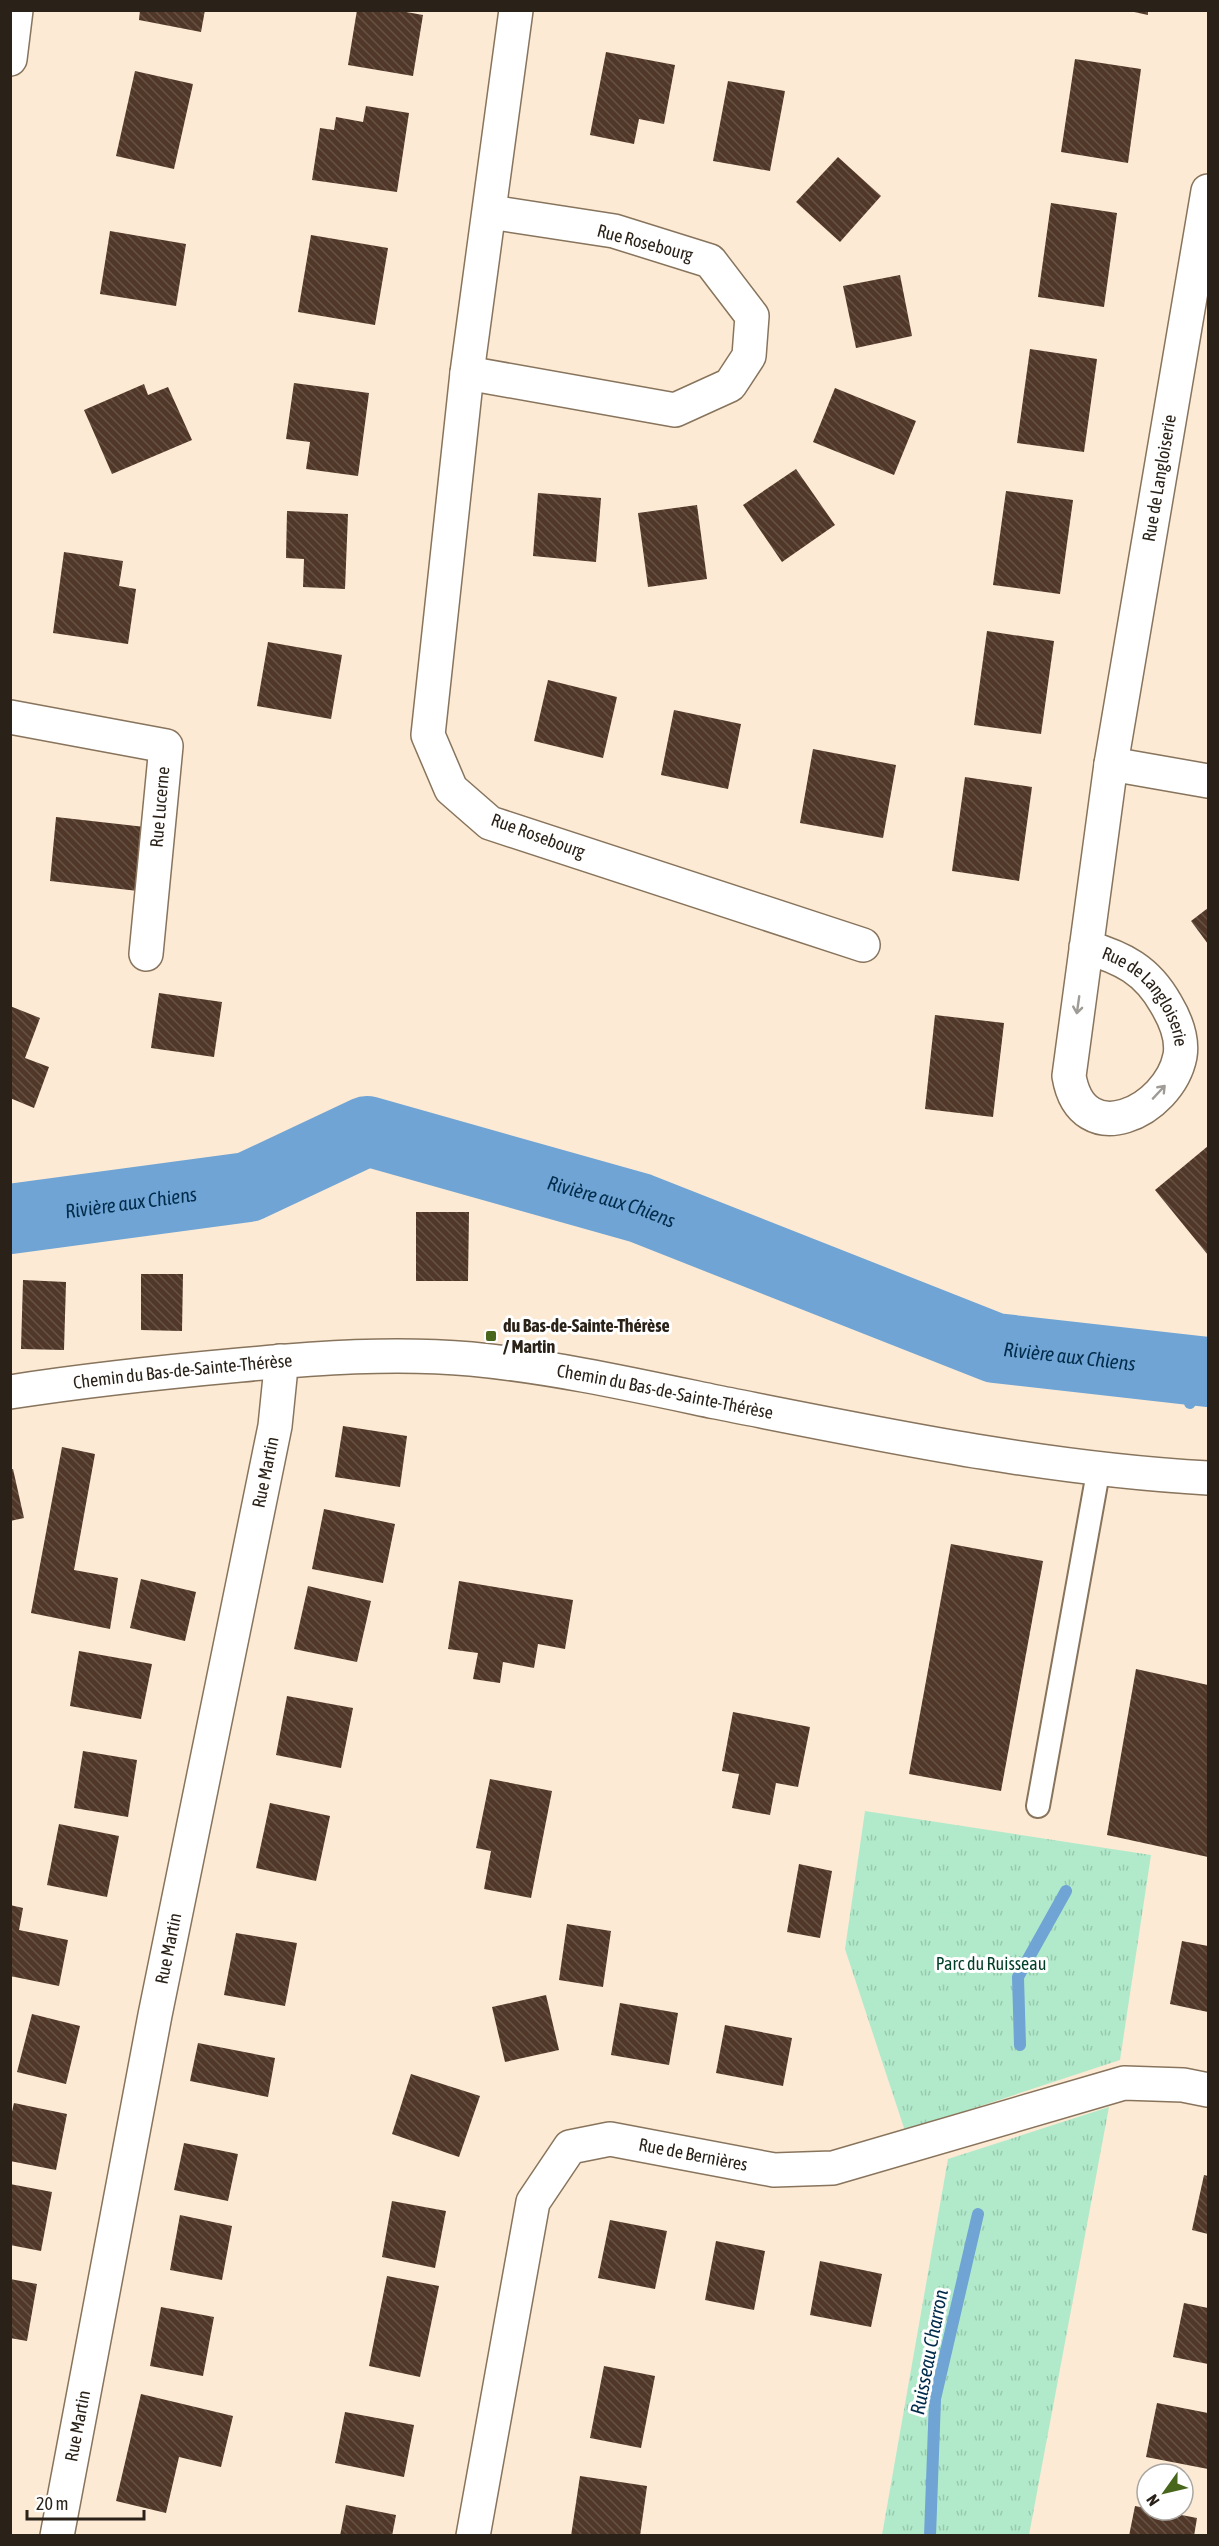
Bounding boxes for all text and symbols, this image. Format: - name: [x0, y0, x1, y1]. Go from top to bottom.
- street label: Rue Rosebourg: [595, 220, 696, 265]
- street label: Rue de Langloiserie: [1138, 413, 1180, 543]
- street label: Rue Lucerne: [146, 766, 173, 848]
- street label: Rue Rosebourg: [488, 809, 588, 862]
- street label: Rue de Langloiserie: [1099, 942, 1192, 1047]
- one-way arrow: [1073, 995, 1084, 1015]
- one-way arrow: [1152, 1085, 1166, 1100]
- water label: Rivière aux Chiens: [545, 1170, 679, 1232]
- water label: Rivière aux Chiens: [64, 1182, 198, 1222]
- place label: du Bas-de-Sainte-Thérèse / Martin: [503, 1315, 670, 1357]
- marker: du Bas-de-Sainte-Thérèse / Martin: [484, 1329, 498, 1343]
- water label: Rivière aux Chiens: [1002, 1337, 1137, 1375]
- street label: Chemin du Bas-de-Sainte-Thérèse: [72, 1350, 293, 1393]
- street label: Chemin du Bas-de-Sainte-Thérèse: [555, 1360, 775, 1423]
- street label: Rue Martin: [248, 1435, 283, 1510]
- street label: Rue Martin: [151, 1911, 186, 1986]
- park label: Parc du Ruisseau: [936, 1953, 1046, 1974]
- street label: Rue de Bernières: [637, 2134, 749, 2175]
- water label: Ruisseau Charron: [905, 2287, 952, 2416]
- street label: Rue Martin: [60, 2389, 94, 2463]
- north arrow: [1135, 2462, 1195, 2522]
- scale bar: [27, 2483, 144, 2521]
- text: N: [1142, 2491, 1163, 2509]
- text: 20 m: [36, 2493, 68, 2514]

